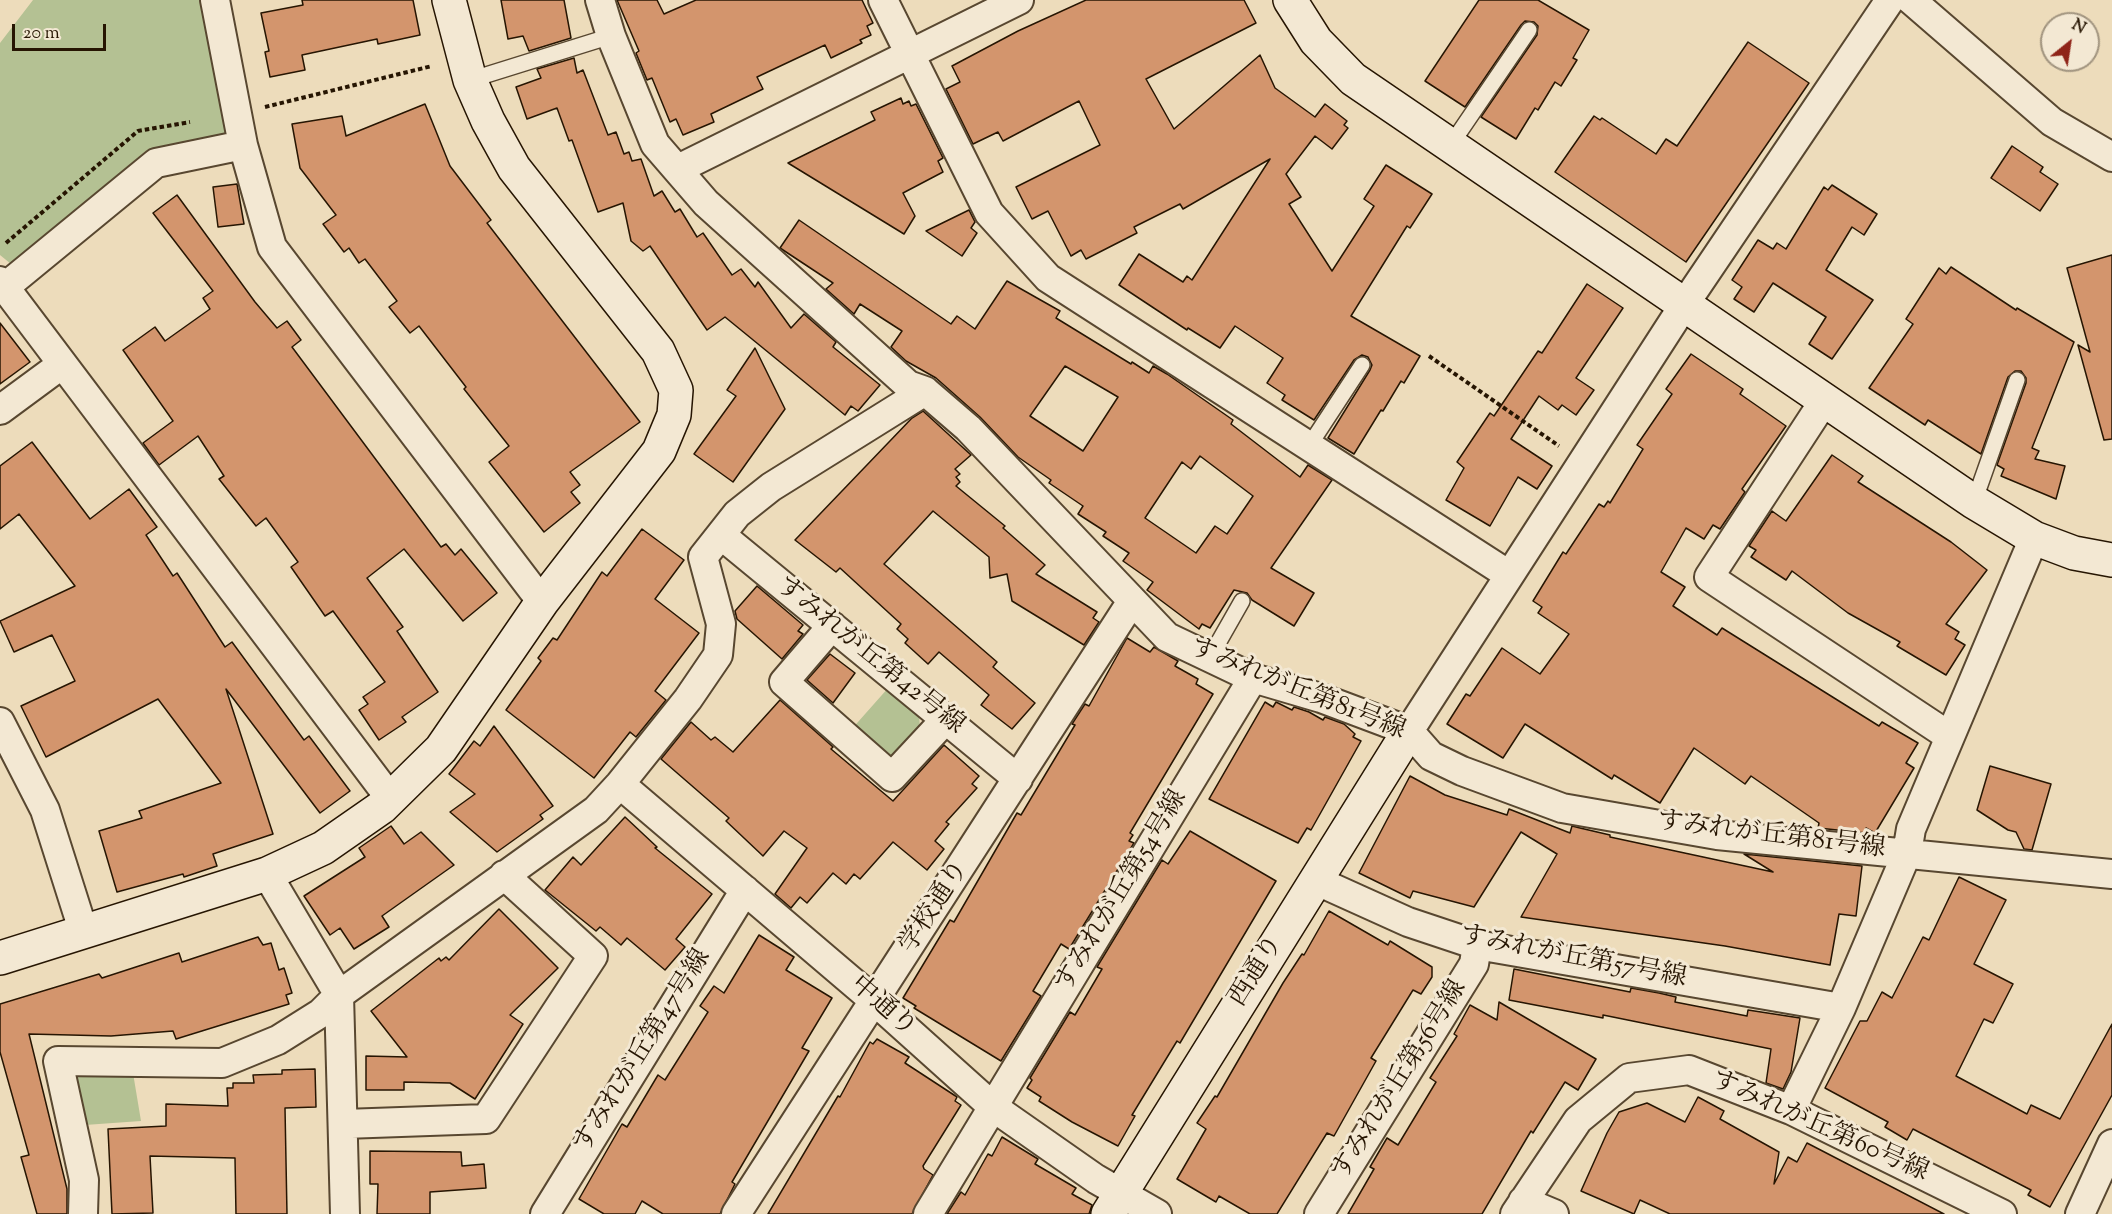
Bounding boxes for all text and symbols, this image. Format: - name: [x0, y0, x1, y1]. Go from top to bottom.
- scale bar: [15, 12, 110, 50]
- north arrow: [2040, 12, 2100, 72]
- text: N: [2067, 15, 2090, 41]
- text: 20 m: [23, 21, 60, 47]
- street label: すみれが丘第42号線: [769, 571, 969, 743]
- street label: すみれが丘第81号線: [1185, 633, 1409, 749]
- street label: すみれが丘第54号線: [1050, 785, 1196, 999]
- street label: すみれが丘第81号線: [1655, 808, 1887, 866]
- street label: 学校通り: [895, 856, 977, 960]
- street label: すみれが丘第57号線: [1457, 922, 1689, 996]
- street label: 西通り: [1224, 931, 1292, 1013]
- street label: すみれが丘第47号線: [569, 944, 719, 1160]
- street label: 中通り: [842, 971, 922, 1045]
- street label: すみれが丘第56号線: [1327, 975, 1475, 1187]
- street label: すみれが丘第60号線: [1705, 1066, 1933, 1190]

